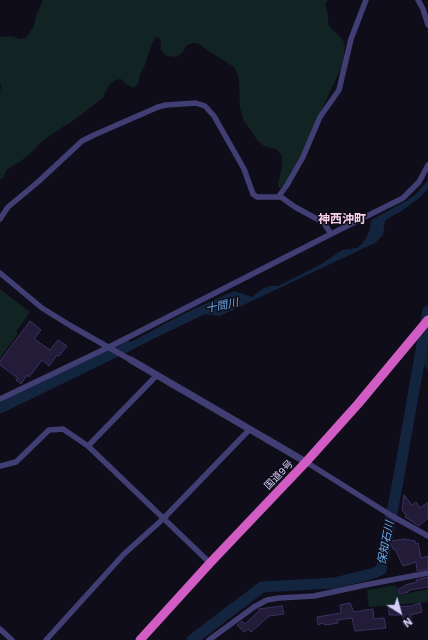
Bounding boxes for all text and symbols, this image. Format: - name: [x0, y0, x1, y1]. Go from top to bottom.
- district label: 神西沖町: [318, 212, 366, 226]
- water label: 十間川: [204, 296, 240, 316]
- street label: 国道9号: [262, 458, 296, 492]
- water label: 保知石川: [375, 520, 397, 566]
- north arrow: [380, 592, 420, 632]
- text: N: [400, 614, 415, 630]

